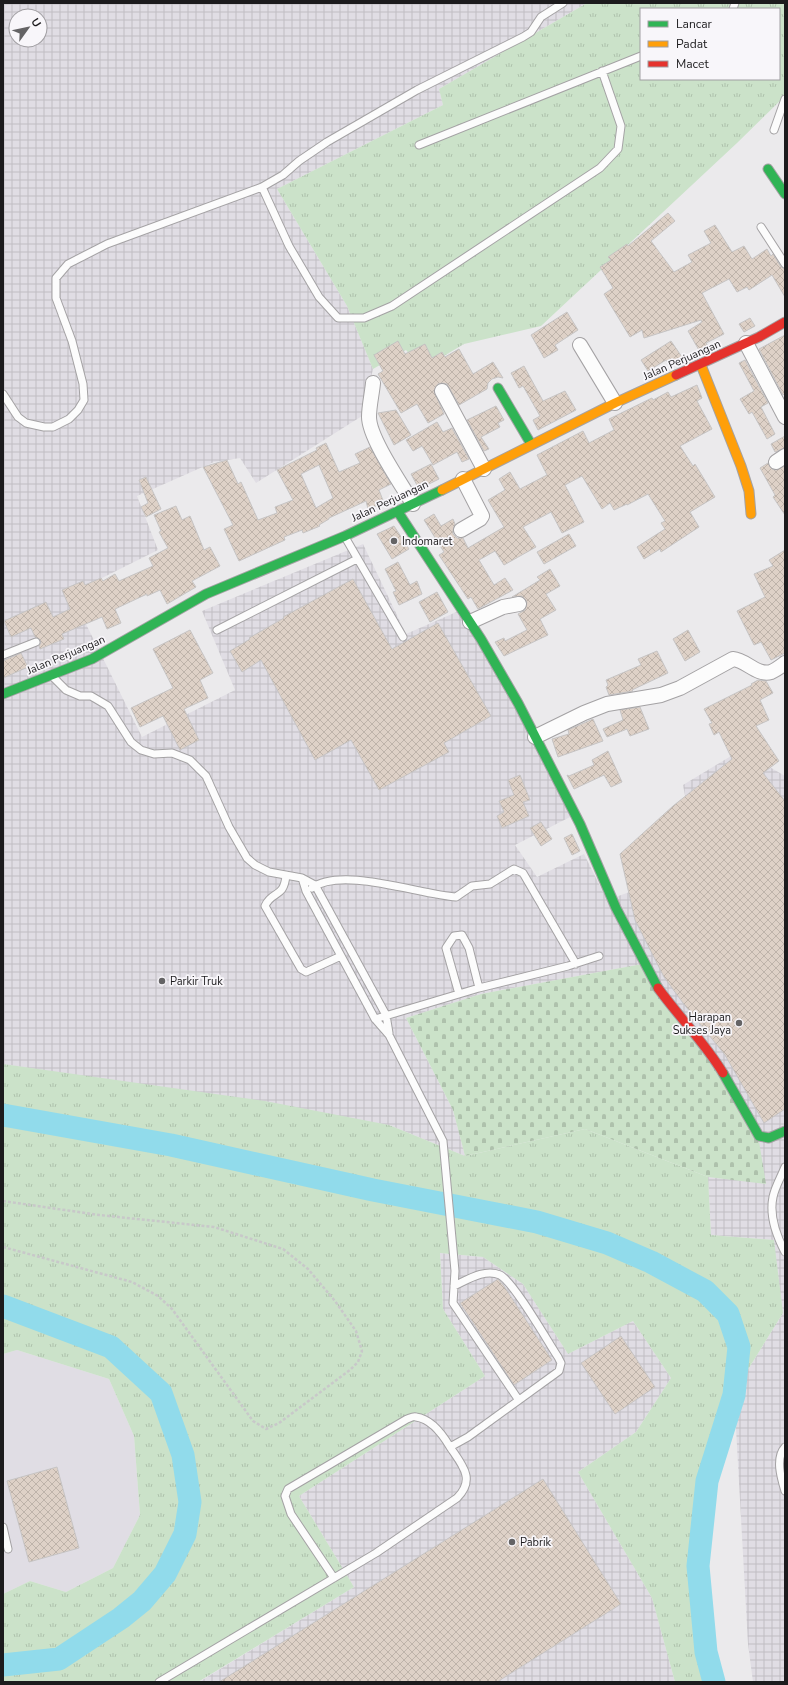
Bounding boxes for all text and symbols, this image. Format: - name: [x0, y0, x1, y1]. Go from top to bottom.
- north arrow: [8, 8, 48, 48]
- legend: [640, 8, 780, 80]
- text: U: [27, 15, 44, 30]
- text: Lancar: [676, 16, 713, 32]
- text: Padat: [676, 36, 708, 52]
- text: Macet: [676, 56, 709, 72]
- street label: Jalan Perjuangan: [640, 336, 723, 384]
- street label: Jalan Perjuangan: [348, 477, 431, 526]
- place label: Indomaret: [402, 534, 453, 549]
- marker: Indomaret: [389, 536, 399, 546]
- street label: Jalan Perjuangan: [24, 632, 107, 679]
- place label: Parkir Truk: [170, 974, 223, 989]
- marker: Parkir Truk: [157, 976, 167, 986]
- place label: Harapan Sukses Jaya: [673, 1010, 731, 1038]
- marker: Harapan Sukses Jaya: [734, 1018, 744, 1028]
- place label: Pabrik: [520, 1535, 551, 1550]
- marker: Pabrik: [507, 1537, 517, 1547]

